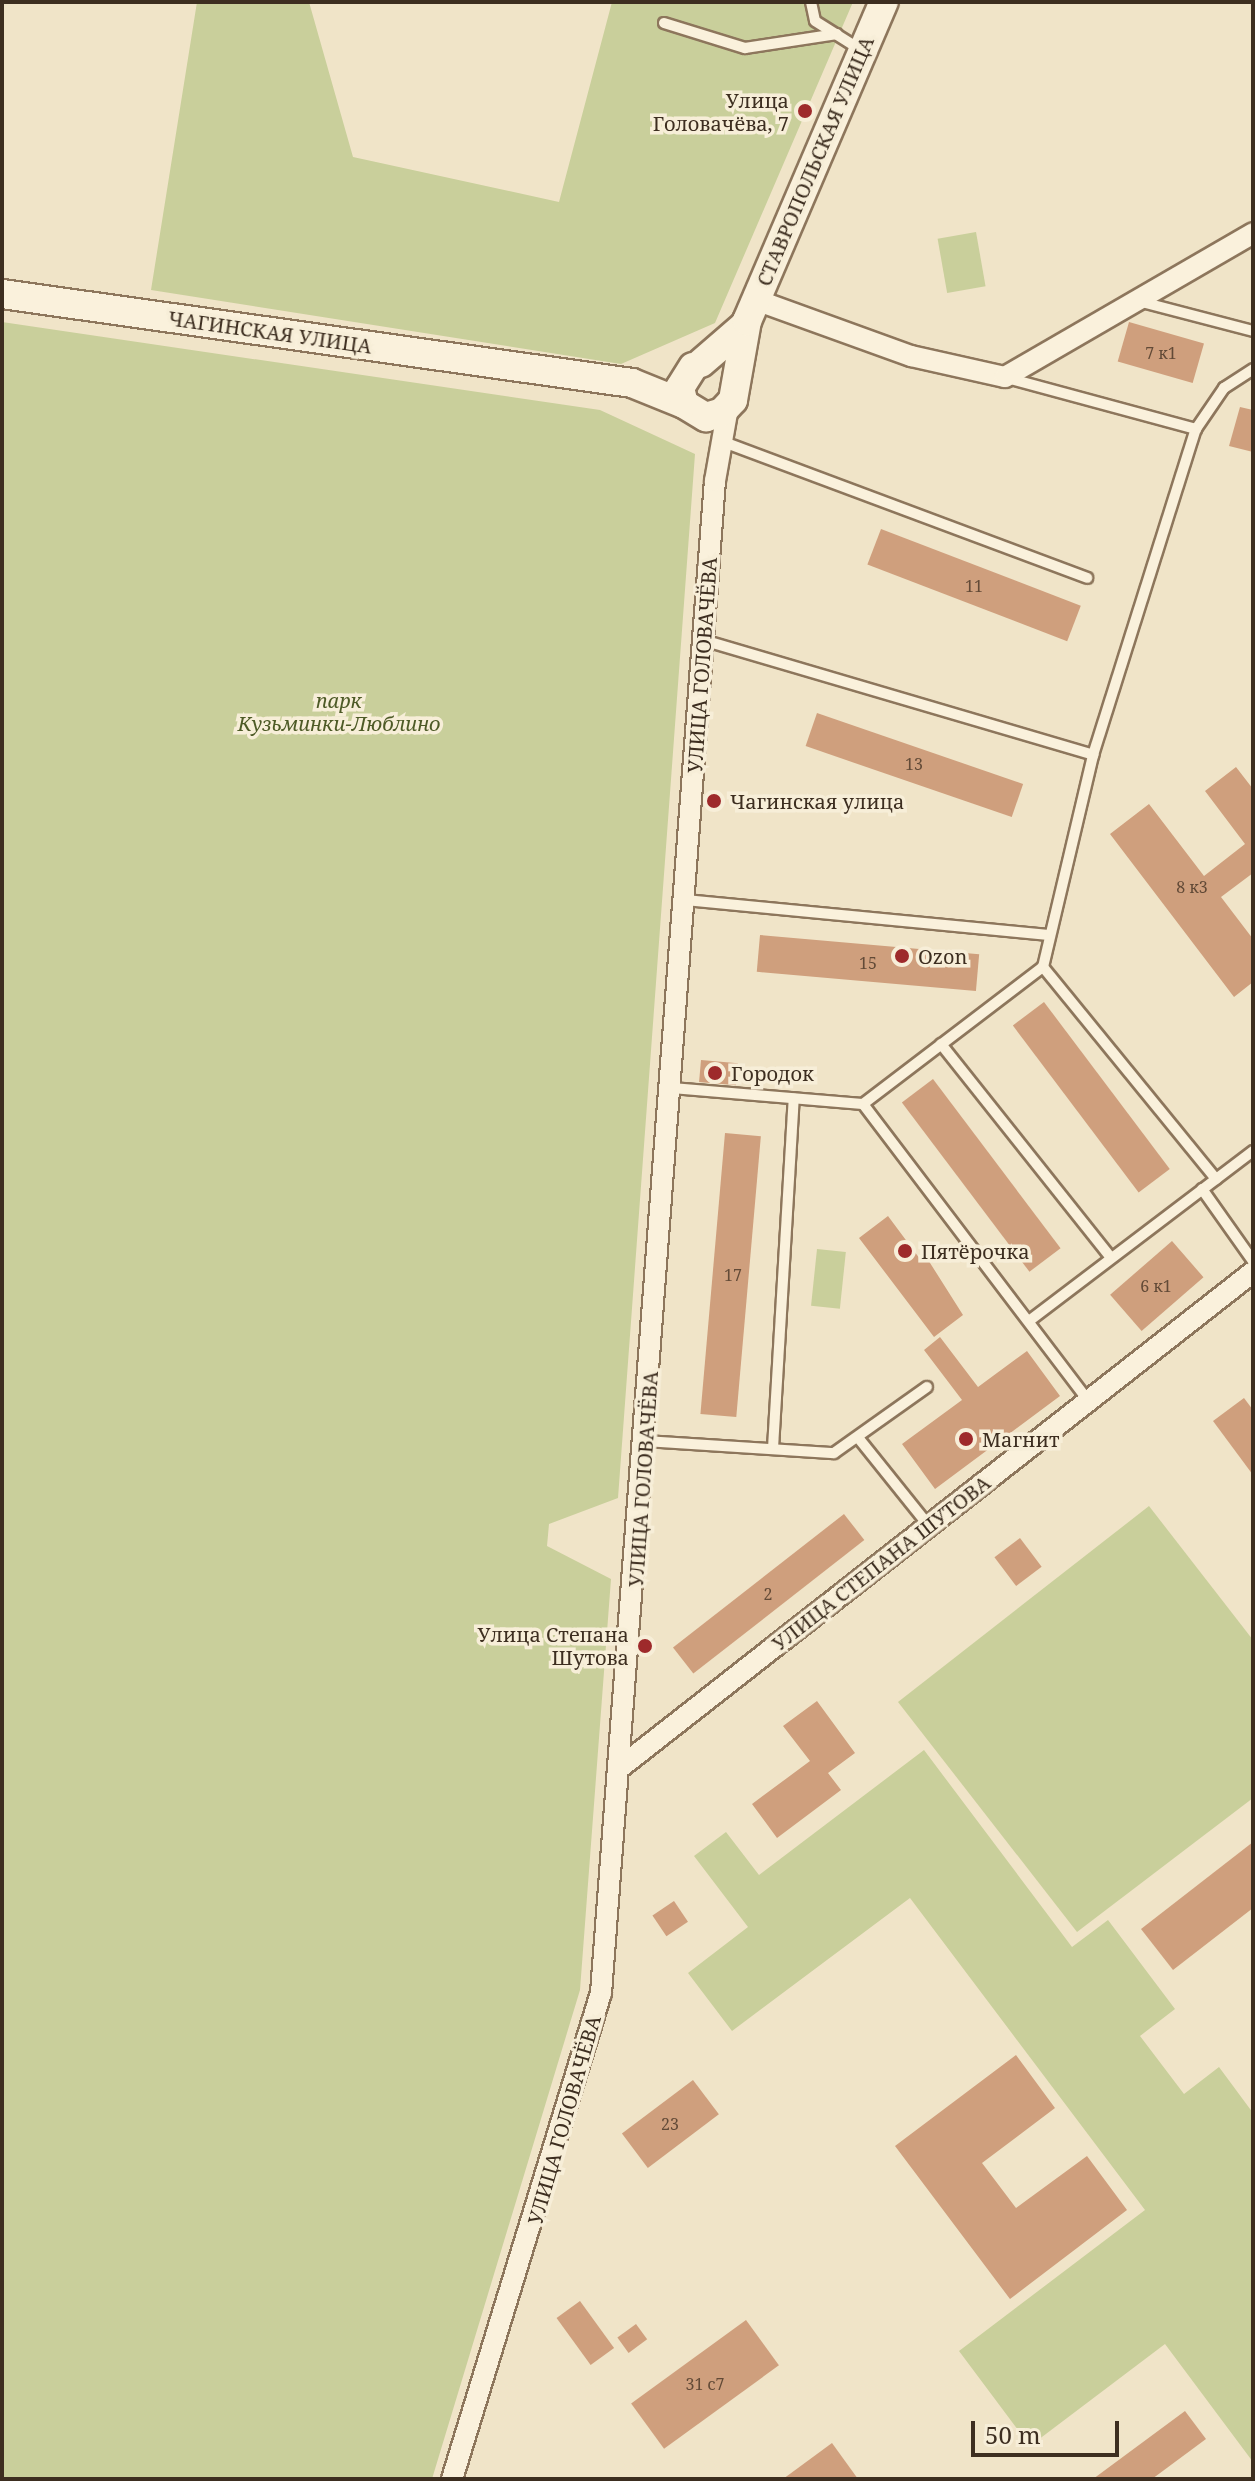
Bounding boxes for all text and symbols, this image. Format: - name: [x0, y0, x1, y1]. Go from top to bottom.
- street label: СТАВРОПОЛЬСКАЯ УЛИЦА: [751, 33, 879, 289]
- place label: Улица Головачёва, 7: [653, 88, 789, 135]
- marker: Улица Головачёва, 7: [796, 102, 814, 120]
- street label: ЧАГИНСКАЯ УЛИЦА: [167, 306, 373, 358]
- house number: 7 к1: [1145, 343, 1177, 363]
- street label: УЛИЦА ГОЛОВАЧЁВА: [682, 556, 722, 774]
- house number: 11: [965, 576, 983, 596]
- park label: парк Кузьминки-Люблино: [237, 689, 441, 736]
- house number: 13: [905, 754, 923, 774]
- place label: Чагинская улица: [730, 789, 904, 813]
- marker: Чагинская улица: [705, 792, 723, 810]
- house number: 8 к3: [1176, 877, 1208, 897]
- place label: Ozon: [918, 944, 967, 968]
- marker: Ozon: [893, 947, 911, 965]
- house number: 15: [859, 953, 877, 973]
- place label: Городок: [731, 1061, 814, 1085]
- marker: Городок: [706, 1064, 724, 1082]
- place label: Пятёрочка: [921, 1239, 1030, 1263]
- marker: Пятёрочка: [896, 1242, 914, 1260]
- house number: 17: [724, 1265, 742, 1285]
- house number: 6 к1: [1140, 1276, 1172, 1296]
- street label: УЛИЦА ГОЛОВАЧЁВА: [623, 1370, 663, 1588]
- place label: Магнит: [982, 1427, 1059, 1451]
- marker: Магнит: [957, 1430, 975, 1448]
- street label: УЛИЦА СТЕПАНА ШУТОВА: [767, 1470, 995, 1656]
- house number: 2: [764, 1584, 772, 1604]
- place label: Улица Степана Шутова: [477, 1622, 629, 1669]
- marker: Улица Степана Шутова: [636, 1637, 654, 1655]
- street label: УЛИЦА ГОЛОВАЧЁВА: [523, 2013, 605, 2227]
- house number: 23: [661, 2114, 679, 2134]
- house number: 31 с7: [686, 2374, 724, 2394]
- scale bar: [975, 2405, 1123, 2455]
- text: 50 m: [985, 2418, 1041, 2451]

